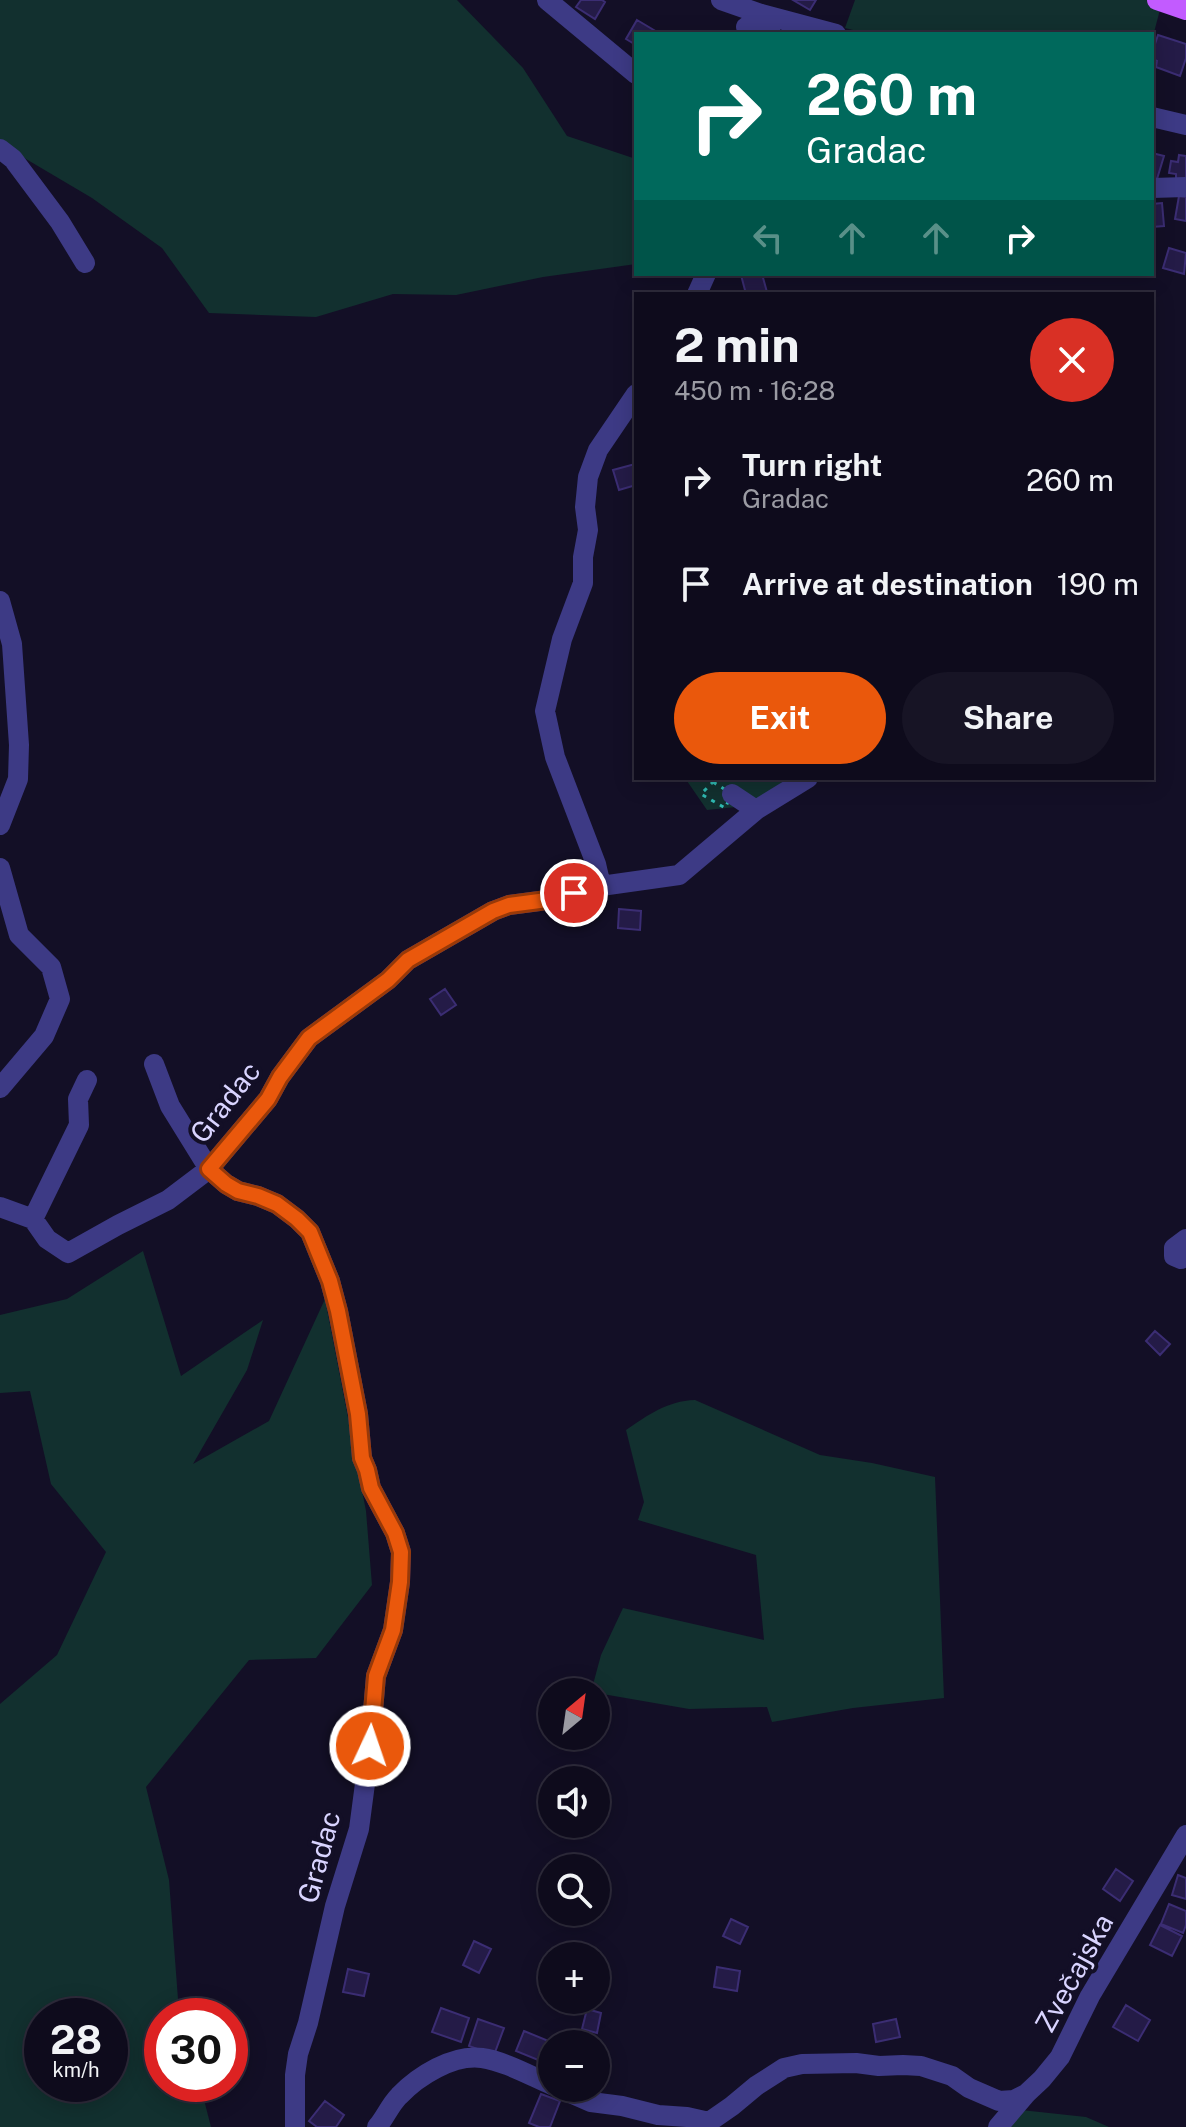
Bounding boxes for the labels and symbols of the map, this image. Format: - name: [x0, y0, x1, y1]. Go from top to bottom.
- pin: [540, 859, 608, 927]
- street label: Gradac: [183, 1055, 267, 1149]
- north arrow: [538, 1678, 610, 1750]
- position arrow: [328, 1704, 412, 1788]
- street label: Gradac: [290, 1807, 347, 1906]
- street label: Zvečajska: [1028, 1908, 1120, 2038]
- speed limit sign: 30: [144, 1998, 248, 2102]

